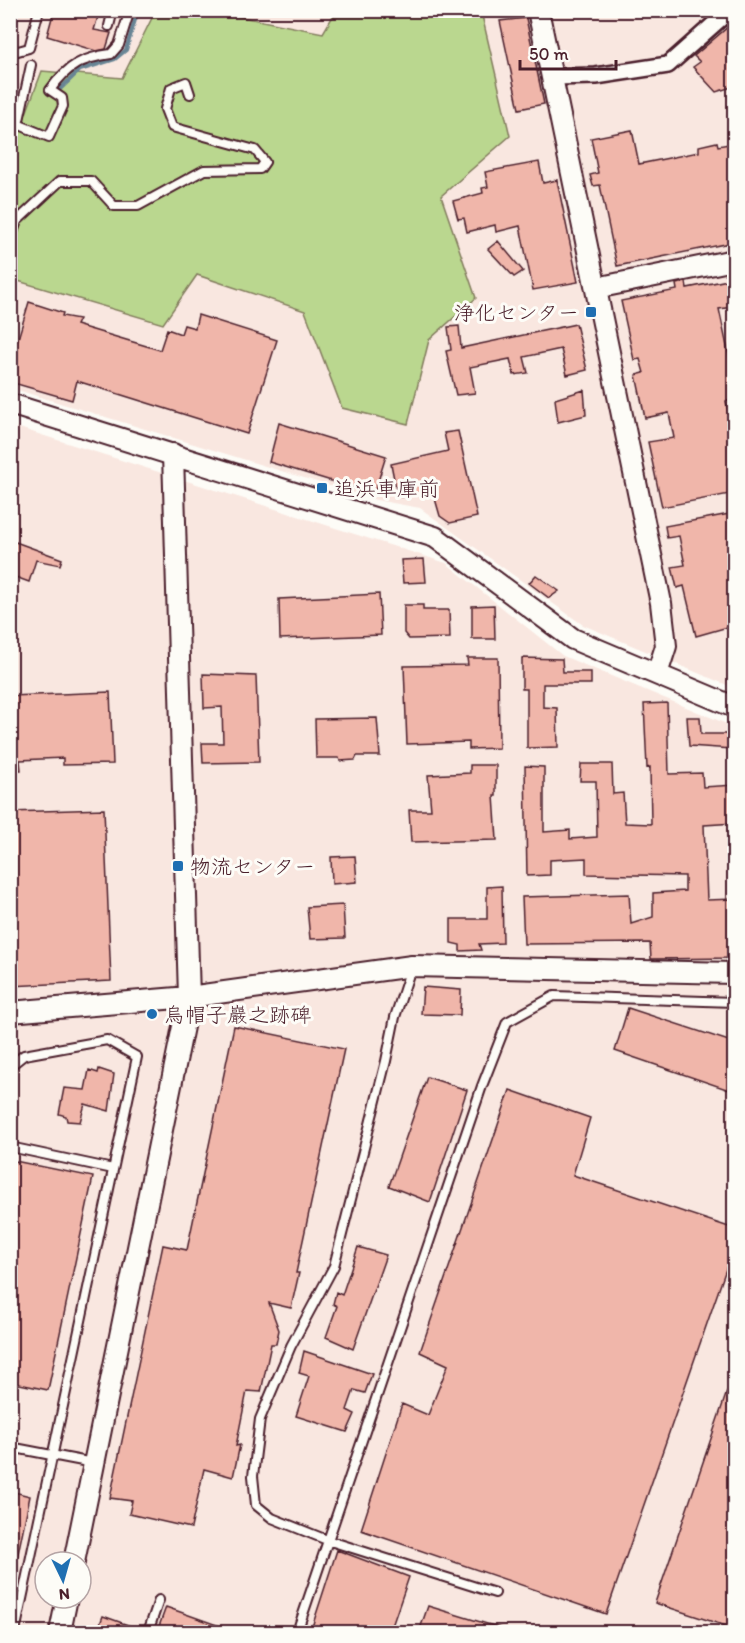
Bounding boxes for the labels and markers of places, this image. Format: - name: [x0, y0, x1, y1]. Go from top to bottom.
- place label: 浄化センター: [454, 300, 579, 325]
- marker: 浄化センター: [584, 305, 598, 319]
- place label: 追浜車庫前: [334, 476, 439, 501]
- marker: 追浜車庫前: [315, 481, 329, 495]
- place label: 物流センター: [190, 854, 315, 879]
- marker: 物流センター: [171, 859, 185, 873]
- place label: 烏帽子巖之跡碑: [164, 1002, 311, 1027]
- marker: 烏帽子巖之跡碑: [145, 1007, 159, 1021]

